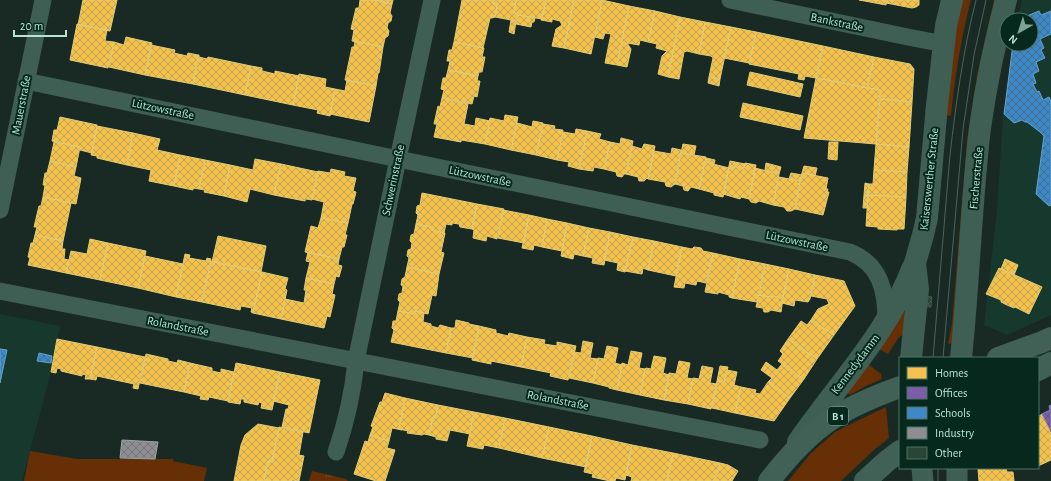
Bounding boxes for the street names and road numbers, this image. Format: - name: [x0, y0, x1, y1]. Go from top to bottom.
- street label: Bankstraße: [810, 11, 864, 33]
- street label: Mauerstraße: [9, 74, 33, 136]
- street label: Lützowstraße: [131, 97, 195, 121]
- street label: Kaiserswerther Straße: [918, 127, 940, 231]
- street label: Schwerinstraße: [380, 143, 406, 217]
- street label: Fischerstraße: [967, 146, 985, 210]
- street label: Lützowstraße: [448, 164, 512, 188]
- street label: Lützowstraße: [765, 229, 829, 253]
- street label: Rolandstraße: [146, 314, 210, 338]
- street label: Kennedydamm: [829, 332, 882, 397]
- street label: Rolandstraße: [526, 388, 590, 412]
- road number: B 1: [828, 407, 848, 425]

